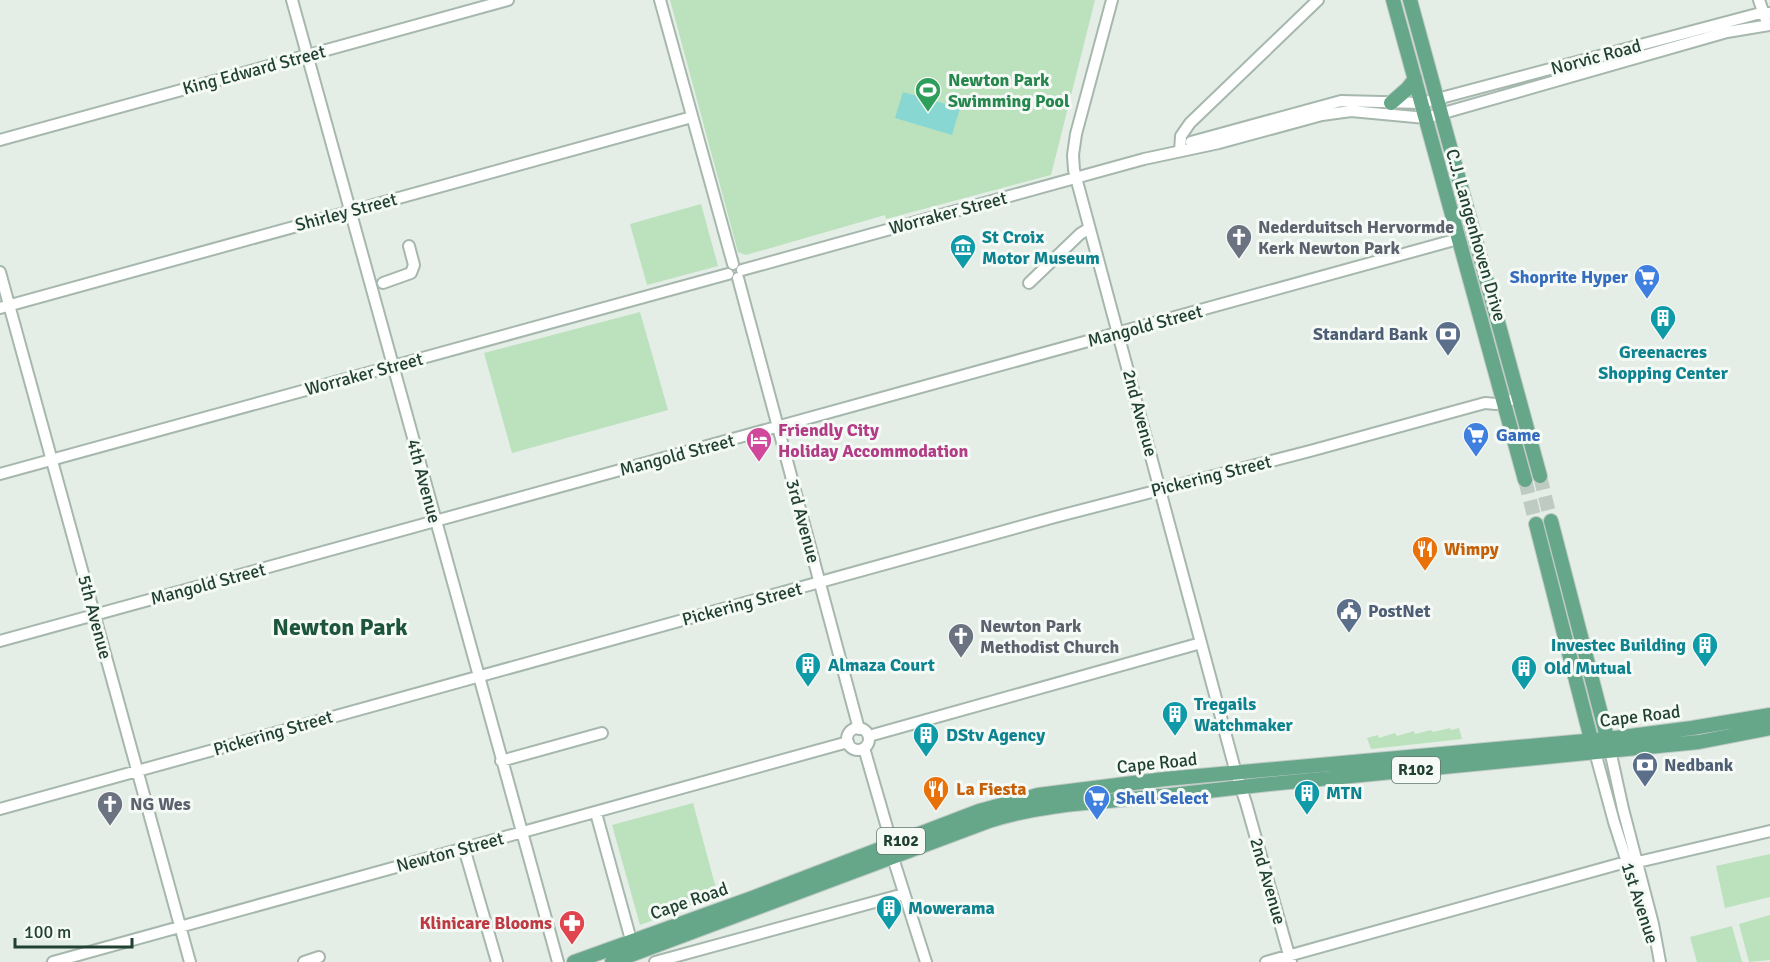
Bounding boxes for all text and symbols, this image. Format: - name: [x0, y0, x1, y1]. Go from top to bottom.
- street label: Norvic Road: [1548, 34, 1644, 80]
- street label: King Edward Street: [180, 40, 328, 100]
- place label: Newton Park Swimming Pool: [948, 69, 1070, 112]
- sports icon: Newton Park Swimming Pool: [913, 75, 943, 113]
- street label: C.J. Langenhoven Drive: [1441, 146, 1511, 324]
- street label: Worraker Street: [887, 187, 1009, 239]
- street label: Shirley Street: [293, 188, 399, 236]
- place label: Nederduitsch Hervormde Kerk Newton Park: [1258, 216, 1454, 259]
- church icon: Nederduitsch Hervormde Kerk Newton Park: [1224, 222, 1254, 260]
- place label: St Croix Motor Museum: [982, 226, 1100, 269]
- museum icon: St Croix Motor Museum: [948, 232, 978, 270]
- supermarket icon: Shoprite Hyper: [1632, 262, 1662, 300]
- place label: Shoprite Hyper: [1510, 266, 1629, 288]
- street label: Mangold Street: [1085, 300, 1205, 352]
- building icon: Greenacres Shopping Center: [1648, 303, 1678, 341]
- bank icon: Standard Bank: [1433, 319, 1463, 357]
- place label: Standard Bank: [1313, 323, 1429, 345]
- place label: Greenacres Shopping Center: [1598, 341, 1729, 384]
- street label: Worraker Street: [303, 348, 425, 400]
- street label: 2nd Avenue: [1118, 367, 1162, 459]
- place label: Friendly City Holiday Accommodation: [778, 419, 968, 462]
- supermarket icon: Game: [1461, 420, 1491, 458]
- place label: Game: [1496, 424, 1541, 446]
- hotel icon: Friendly City Holiday Accommodation: [744, 425, 774, 463]
- street label: Mangold Street: [617, 429, 737, 481]
- street label: 4th Avenue: [402, 437, 446, 525]
- street label: Pickering Street: [1149, 450, 1273, 502]
- street label: 3rd Avenue: [781, 477, 825, 565]
- restaurant icon: Wimpy: [1410, 534, 1440, 572]
- place label: Wimpy: [1444, 538, 1499, 560]
- street label: Mangold Street: [148, 558, 268, 610]
- street label: 5th Avenue: [73, 573, 117, 661]
- street label: Pickering Street: [680, 577, 804, 631]
- public building icon: PostNet: [1334, 596, 1364, 634]
- place label: PostNet: [1368, 600, 1431, 622]
- district label: Newton Park: [272, 612, 408, 642]
- place label: Newton Park Methodist Church: [980, 615, 1120, 658]
- church icon: Newton Park Methodist Church: [946, 621, 976, 659]
- building icon: Investec Building: [1690, 630, 1720, 668]
- place label: Investec Building: [1551, 634, 1686, 656]
- building icon: Almaza Court: [793, 650, 823, 688]
- building icon: Old Mutual: [1509, 653, 1539, 691]
- place label: Almaza Court: [828, 654, 935, 676]
- place label: Old Mutual: [1544, 657, 1632, 679]
- place label: Tregails Watchmaker: [1194, 693, 1294, 736]
- building icon: Tregails Watchmaker: [1160, 699, 1190, 737]
- street label: Cape Road: [1599, 700, 1681, 732]
- street label: Pickering Street: [211, 705, 335, 761]
- building icon: DStv Agency: [911, 720, 941, 758]
- place label: DStv Agency: [946, 724, 1045, 746]
- street label: Cape Road: [1116, 748, 1198, 778]
- bank icon: Nedbank: [1630, 750, 1660, 788]
- place label: Nedbank: [1664, 754, 1734, 776]
- road number: R102: [1392, 757, 1440, 783]
- restaurant icon: La Fiesta: [921, 774, 951, 812]
- place label: La Fiesta: [956, 778, 1026, 800]
- building icon: MTN: [1292, 778, 1322, 816]
- place label: MTN: [1326, 782, 1363, 804]
- supermarket icon: Shell Select: [1082, 783, 1112, 821]
- place label: Shell Select: [1116, 787, 1209, 809]
- church icon: NG Wes: [95, 789, 125, 827]
- place label: NG Wes: [130, 793, 191, 815]
- street label: Newton Street: [394, 827, 506, 877]
- road number: R102: [877, 828, 925, 854]
- street label: 2nd Avenue: [1245, 835, 1291, 927]
- street label: 1st Avenue: [1617, 860, 1663, 946]
- street label: Cape Road: [647, 877, 731, 925]
- building icon: Mowerama: [874, 893, 904, 931]
- place label: Mowerama: [908, 897, 995, 919]
- pharmacy icon: Klinicare Blooms: [557, 908, 587, 946]
- scale bar: [15, 911, 132, 949]
- place label: Klinicare Blooms: [419, 912, 552, 934]
- text: 100 m: [24, 921, 71, 943]

